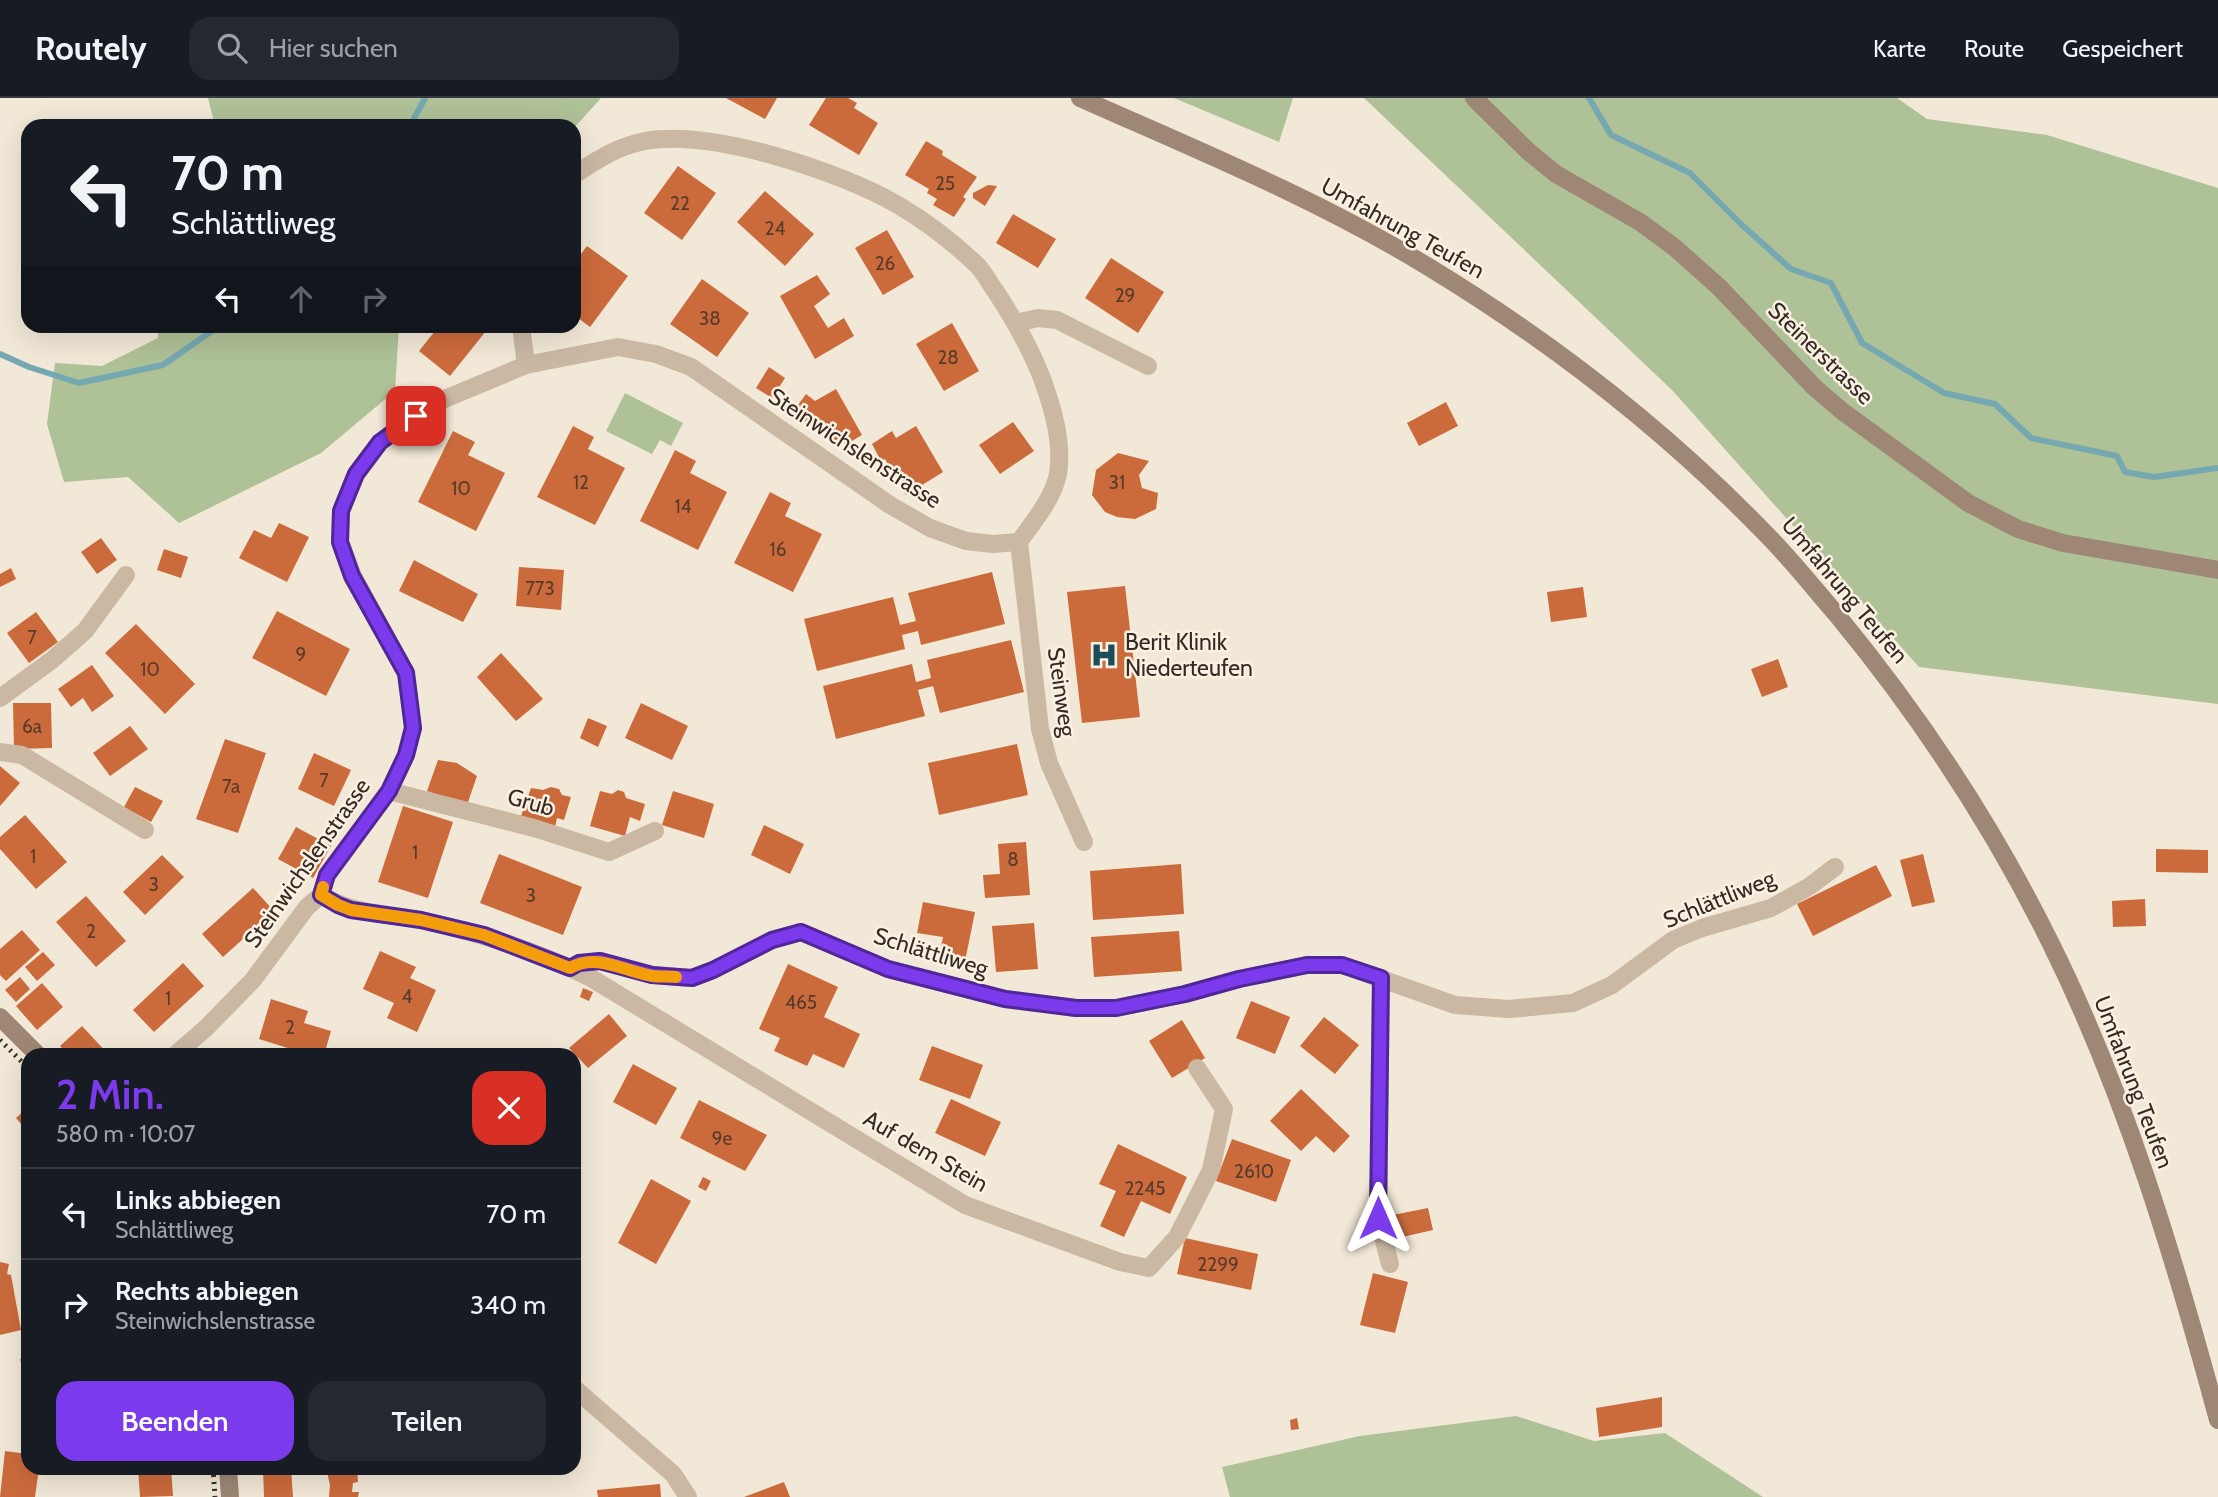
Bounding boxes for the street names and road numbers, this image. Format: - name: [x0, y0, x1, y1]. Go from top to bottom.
- street label: Umfahrung Teufen: [1316, 172, 1490, 284]
- street label: Steinerstrasse: [1763, 296, 1880, 410]
- street label: Steinwichslenstrasse: [763, 382, 947, 514]
- street label: Umfahrung Teufen: [1776, 511, 1914, 669]
- street label: Steinweg: [1042, 646, 1082, 739]
- street label: Steinwichslenstrasse: [238, 773, 376, 953]
- street label: Grub: [504, 782, 558, 822]
- street label: Schlättliweg: [1659, 864, 1780, 934]
- street label: Schlättliweg: [870, 921, 992, 983]
- street label: Umfahrung Teufen: [2088, 992, 2180, 1172]
- street label: Auf dem Stein: [859, 1104, 993, 1198]

